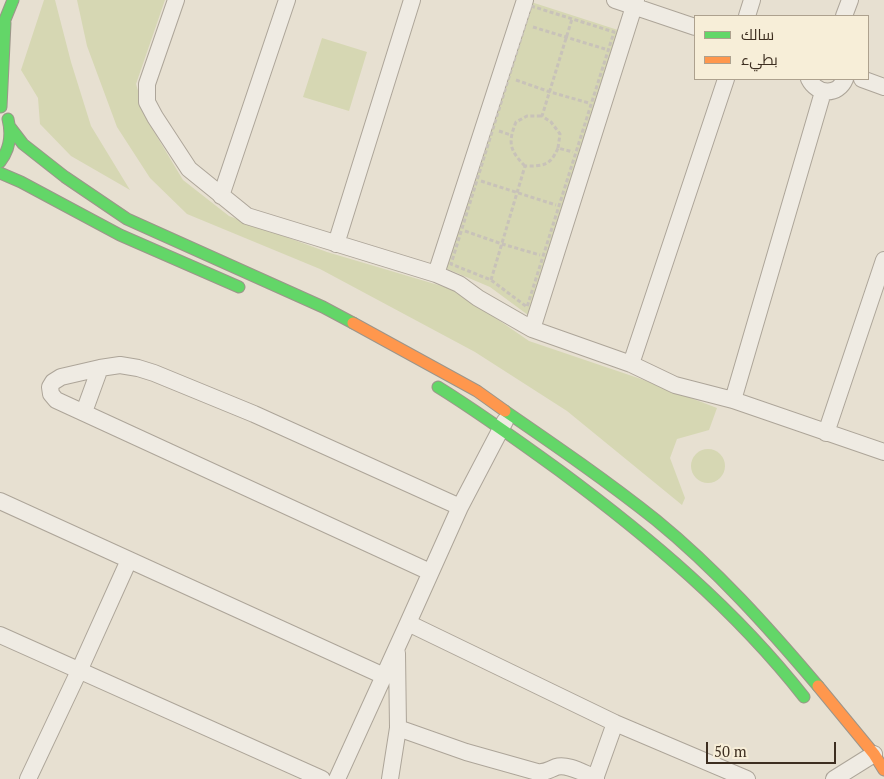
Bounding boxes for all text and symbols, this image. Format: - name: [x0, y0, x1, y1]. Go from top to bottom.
- legend: [694, 15, 869, 80]
- text: سالك: [741, 24, 774, 44]
- text: بطيء: [741, 49, 778, 69]
- scale bar: [709, 732, 839, 764]
- text: 50 m: [714, 741, 747, 761]

